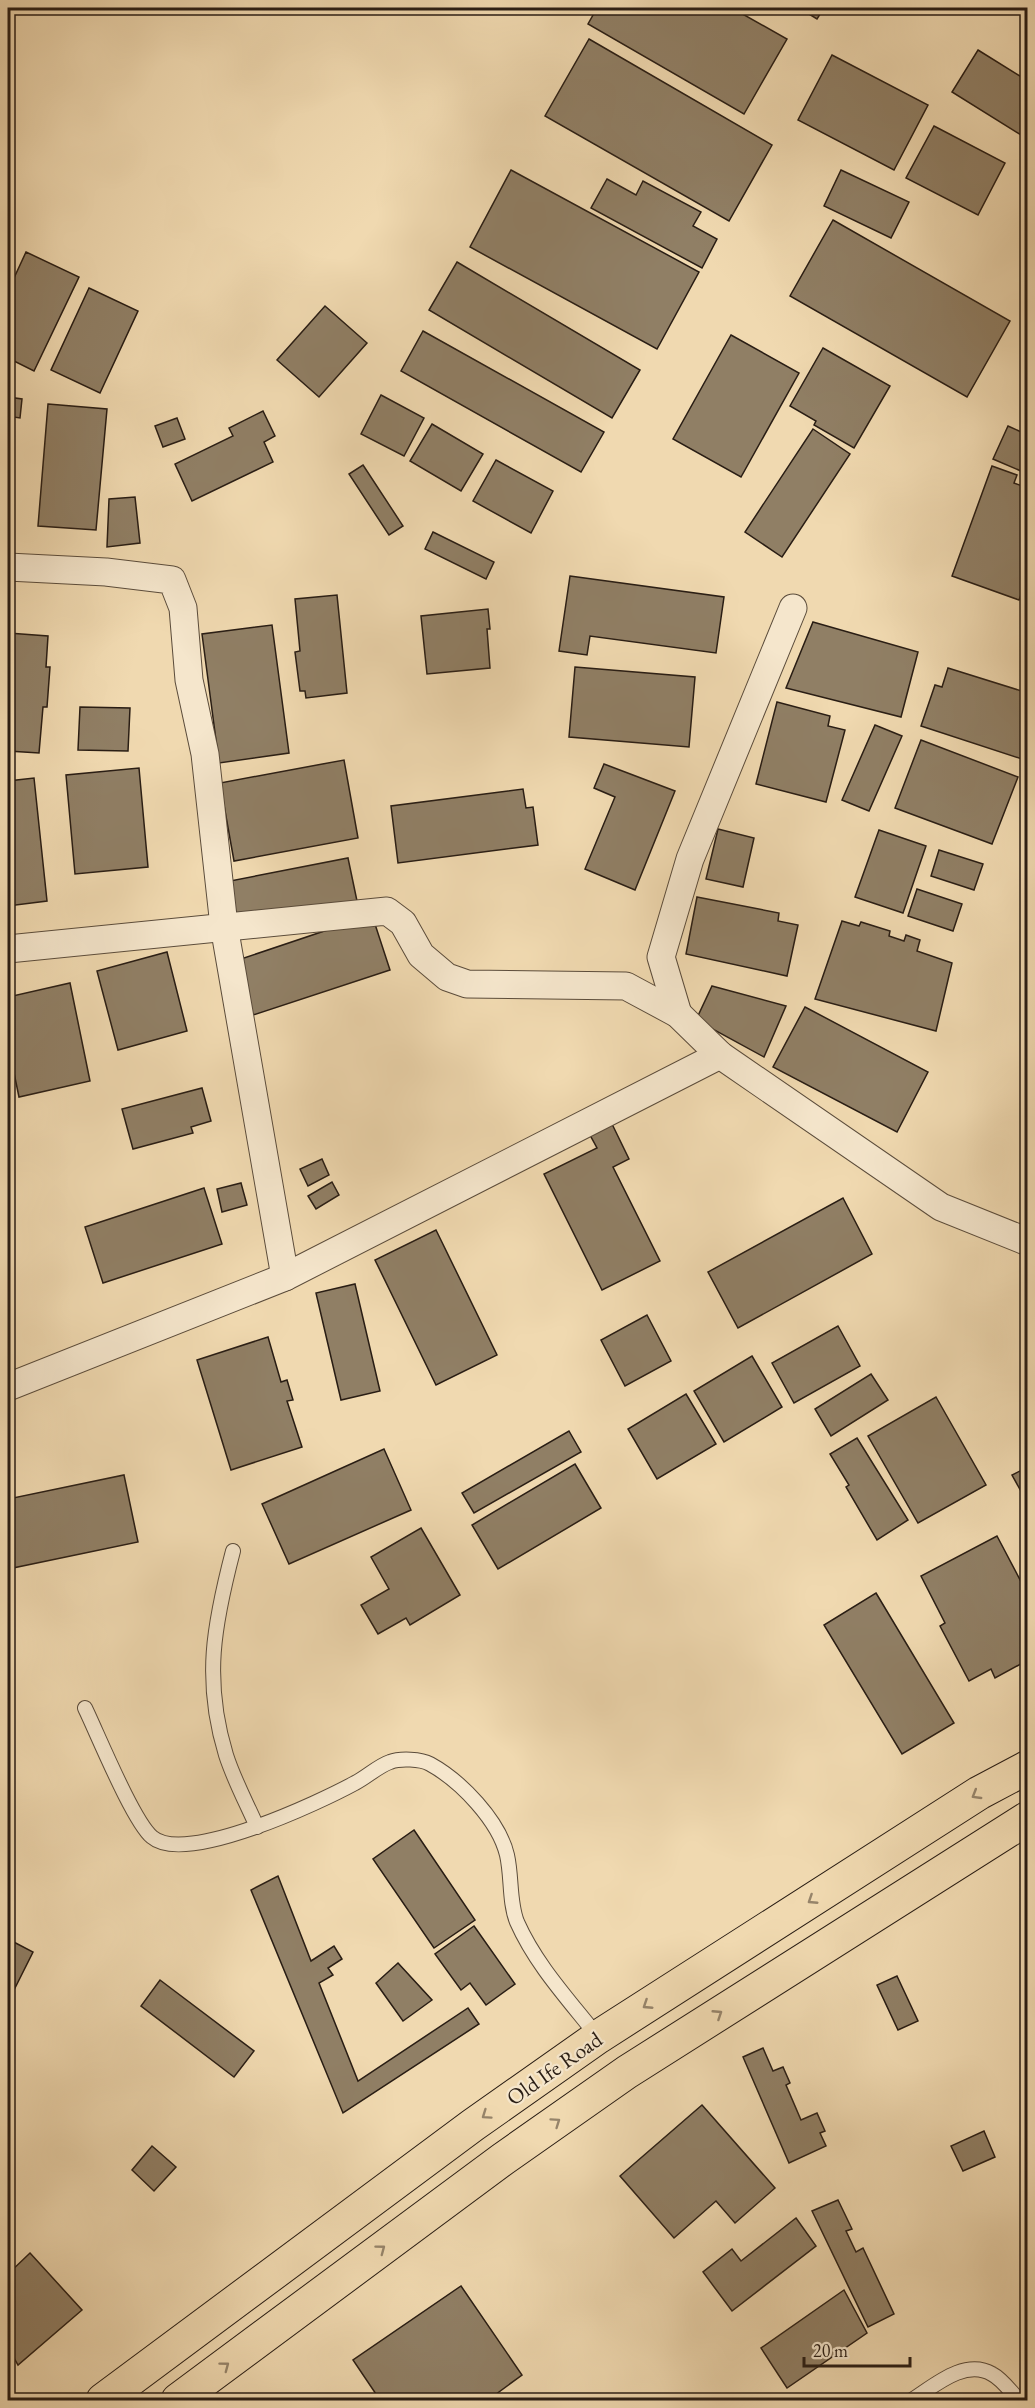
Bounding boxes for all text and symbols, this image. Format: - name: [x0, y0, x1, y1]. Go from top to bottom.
- one-way arrow: [972, 1788, 982, 1799]
- one-way arrow: [808, 1893, 818, 1905]
- one-way arrow: [643, 1998, 654, 2009]
- one-way arrow: [712, 2009, 722, 2021]
- street label: Old Ife Road: [501, 2024, 609, 2112]
- one-way arrow: [482, 2108, 493, 2119]
- one-way arrow: [549, 2118, 560, 2129]
- one-way arrow: [375, 2246, 386, 2257]
- scale bar: [804, 2330, 910, 2368]
- text: 20 m: [813, 2339, 848, 2362]
- one-way arrow: [218, 2362, 229, 2373]

